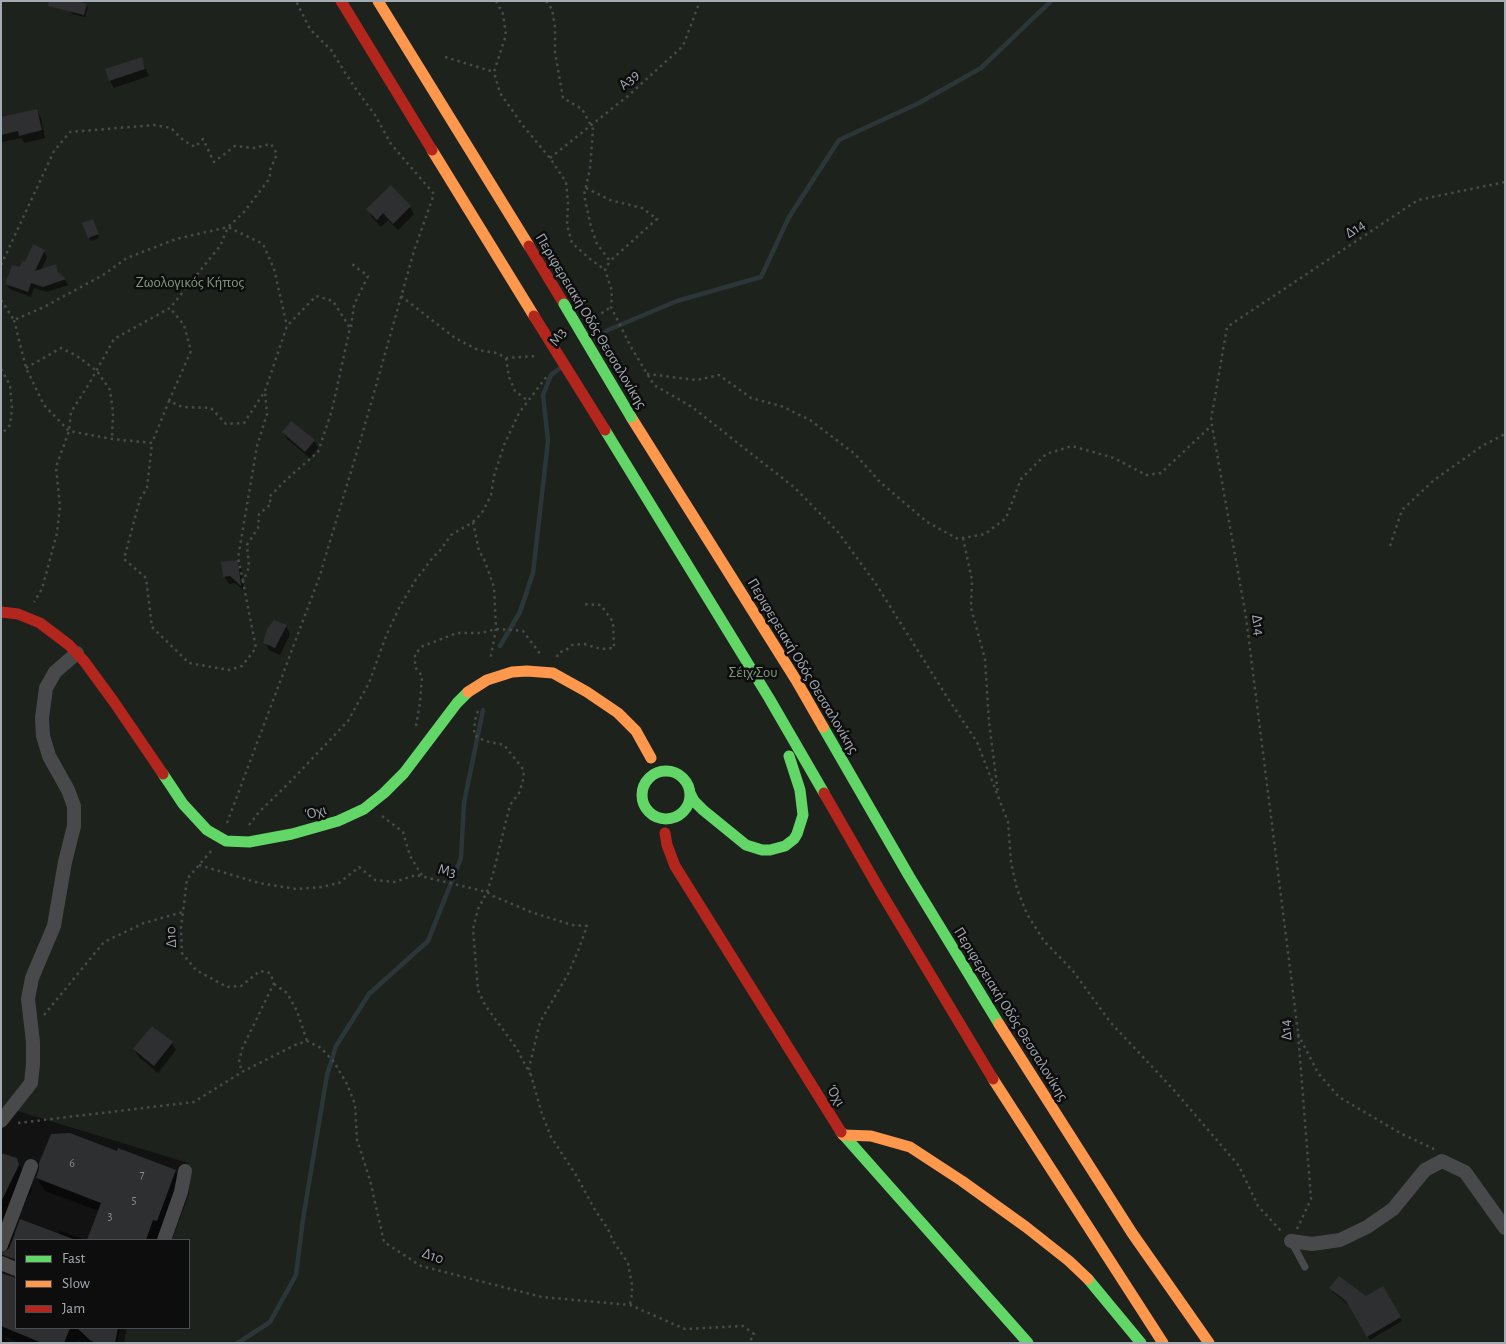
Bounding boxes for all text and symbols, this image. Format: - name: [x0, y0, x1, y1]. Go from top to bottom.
- street label: Α39: [615, 66, 643, 94]
- street label: Δ14: [1341, 216, 1369, 242]
- street label: Περιφερειακή Οδός Θεσσαλονίκης: [531, 230, 651, 412]
- park label: Ζωολογικός Κήπος: [136, 273, 244, 291]
- street label: Μ3: [545, 324, 571, 350]
- street label: Περιφερειακή Οδός Θεσσαλονίκης: [743, 575, 863, 757]
- street label: Δ14: [1248, 613, 1268, 637]
- park label: Σέιχ Σου: [728, 663, 778, 681]
- street label: Όχι: [303, 800, 329, 824]
- street label: Μ3: [436, 860, 458, 882]
- street label: Περιφερειακή Οδός Θεσσαλονίκης: [950, 924, 1072, 1104]
- street label: Δ10: [162, 926, 180, 948]
- street label: Δ14: [1276, 1019, 1296, 1041]
- street label: Όχι: [823, 1082, 849, 1110]
- house number: 6: [69, 1156, 75, 1170]
- house number: 7: [139, 1167, 145, 1181]
- house number: 5: [131, 1193, 137, 1207]
- house number: 3: [108, 1209, 112, 1223]
- legend: [15, 1239, 190, 1329]
- street label: Δ10: [420, 1244, 446, 1268]
- text: Fast: [62, 1251, 85, 1266]
- text: Slow: [62, 1276, 90, 1291]
- text: Jam: [62, 1301, 85, 1316]

